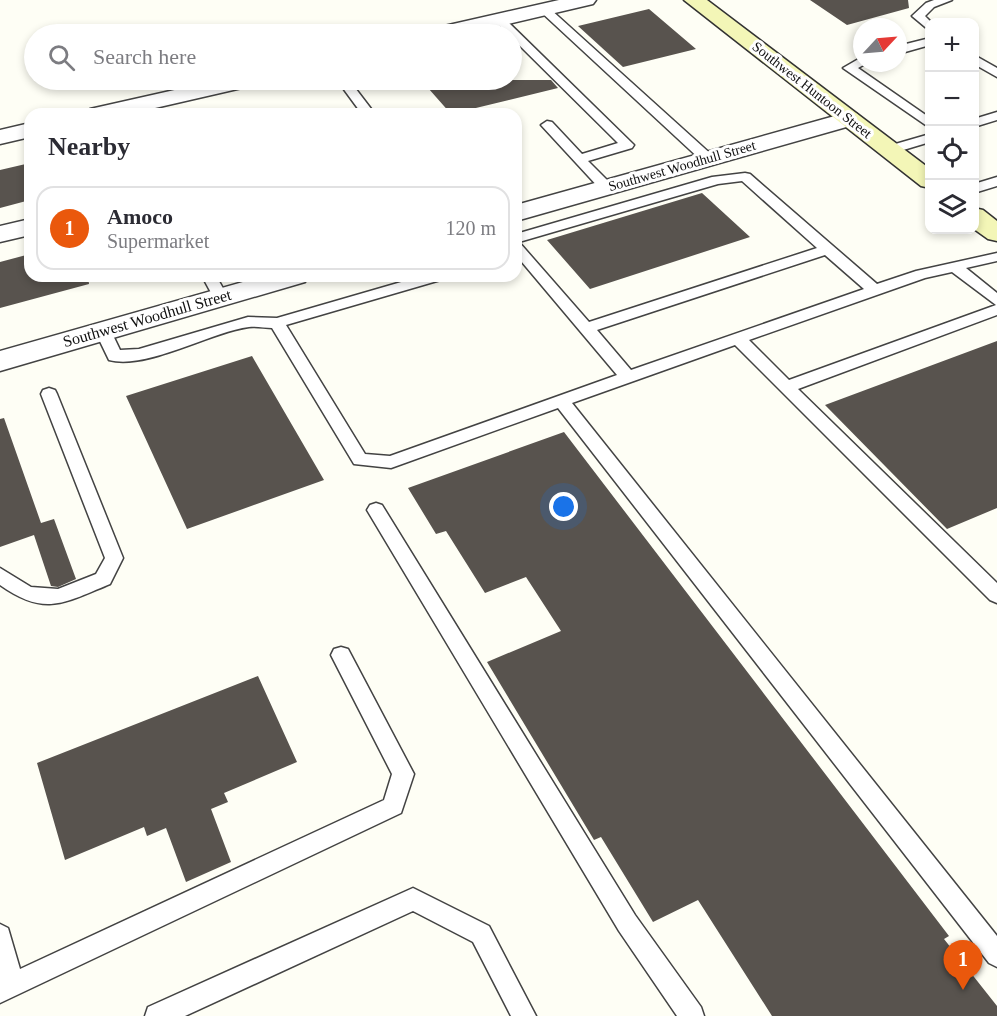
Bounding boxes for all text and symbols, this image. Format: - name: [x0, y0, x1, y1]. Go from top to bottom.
- north arrow: [853, 18, 907, 72]
- map controls: [925, 18, 979, 234]
- button: +: [925, 18, 979, 72]
- search box: [24, 24, 522, 90]
- street label: Southwest Huntoon Street: [749, 39, 875, 141]
- icon: search: [45, 41, 78, 74]
- text: Search here: [93, 44, 196, 69]
- button: −: [925, 72, 979, 126]
- button: locate: [925, 126, 979, 180]
- text: Nearby: [48, 132, 130, 161]
- street label: Southwest Woodhull Street: [607, 138, 758, 194]
- button: layers: [925, 180, 979, 234]
- text: Amoco: [107, 204, 173, 229]
- text: 1: [65, 217, 75, 239]
- text: 120 m: [445, 217, 496, 239]
- text: Supermarket: [107, 230, 209, 252]
- street label: Southwest Woodhull Street: [61, 286, 234, 350]
- your location: [549, 492, 578, 521]
- pin: 1: [944, 940, 982, 990]

